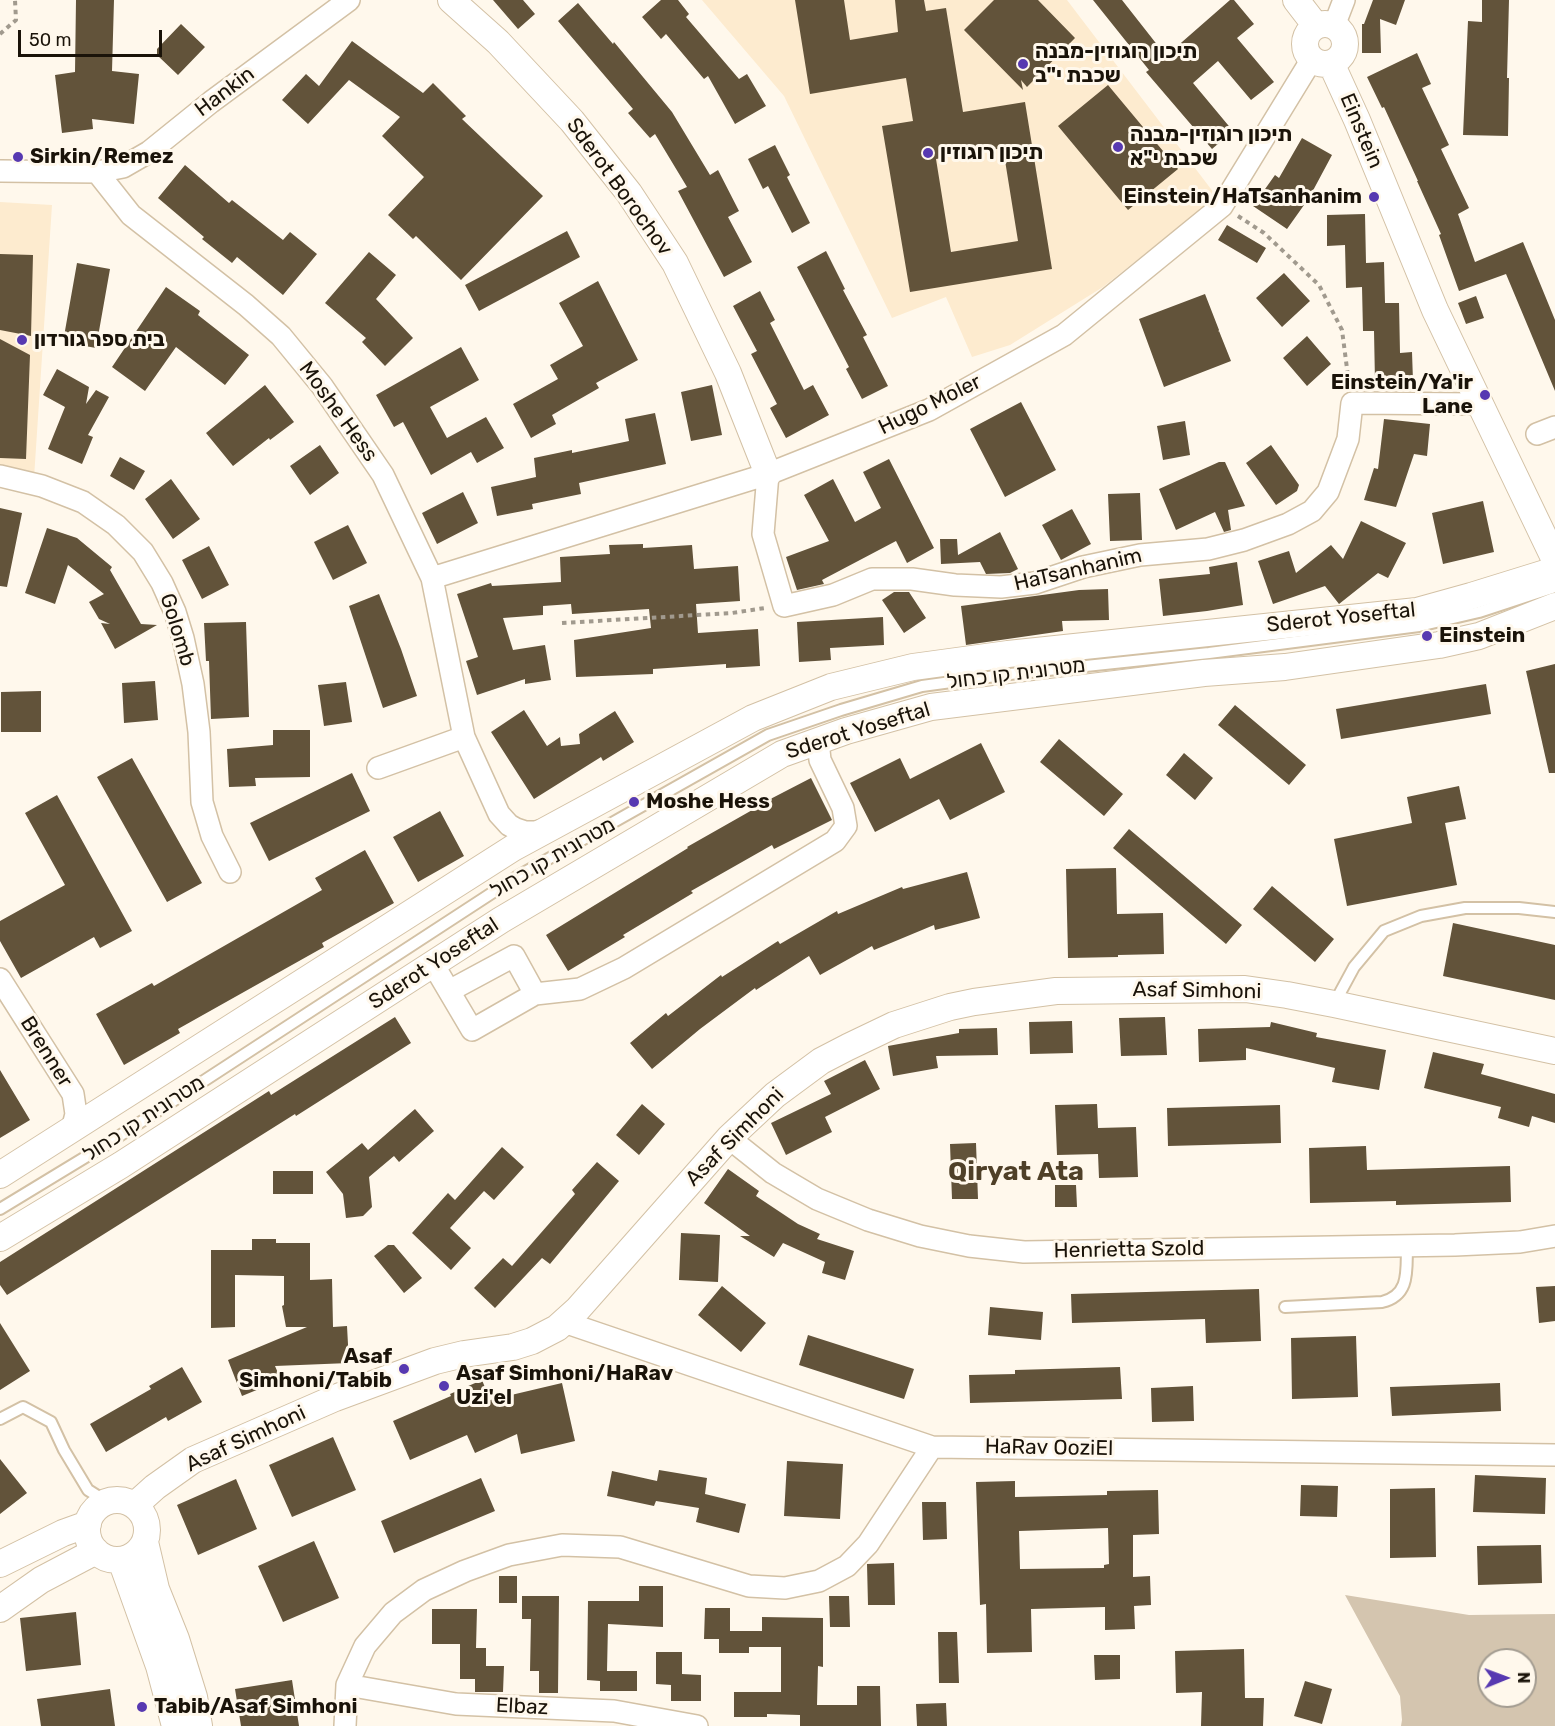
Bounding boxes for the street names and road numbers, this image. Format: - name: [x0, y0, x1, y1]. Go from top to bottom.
- street label: Hankin: [190, 61, 260, 123]
- street label: Einstein: [1334, 90, 1388, 172]
- street label: Sderot Borochov: [561, 113, 677, 261]
- street label: Moshe Hess: [293, 357, 383, 467]
- street label: Hugo Moler: [875, 369, 985, 441]
- street label: HaTsanhanim: [1011, 543, 1145, 597]
- street label: Golomb: [154, 591, 200, 669]
- street label: Sderot Yoseftal: [1265, 598, 1417, 638]
- street label: מטרונית קו כחול: [945, 653, 1087, 695]
- street label: Sderot Yoseftal: [783, 697, 933, 765]
- street label: מטרונית קו כחול: [486, 812, 620, 904]
- street label: Sderot Yoseftal: [364, 913, 504, 1015]
- street label: Asaf Simhoni: [1132, 977, 1262, 1005]
- street label: Brenner: [14, 1012, 78, 1092]
- street label: מטרונית קו כחול: [79, 1070, 209, 1168]
- street label: Asaf Simhoni: [680, 1082, 790, 1192]
- street label: Henrietta Szold: [1053, 1236, 1205, 1264]
- street label: Asaf Simhoni: [182, 1400, 310, 1478]
- street label: HaRav OoziEl: [985, 1434, 1113, 1462]
- street label: Elbaz: [495, 1693, 549, 1721]

